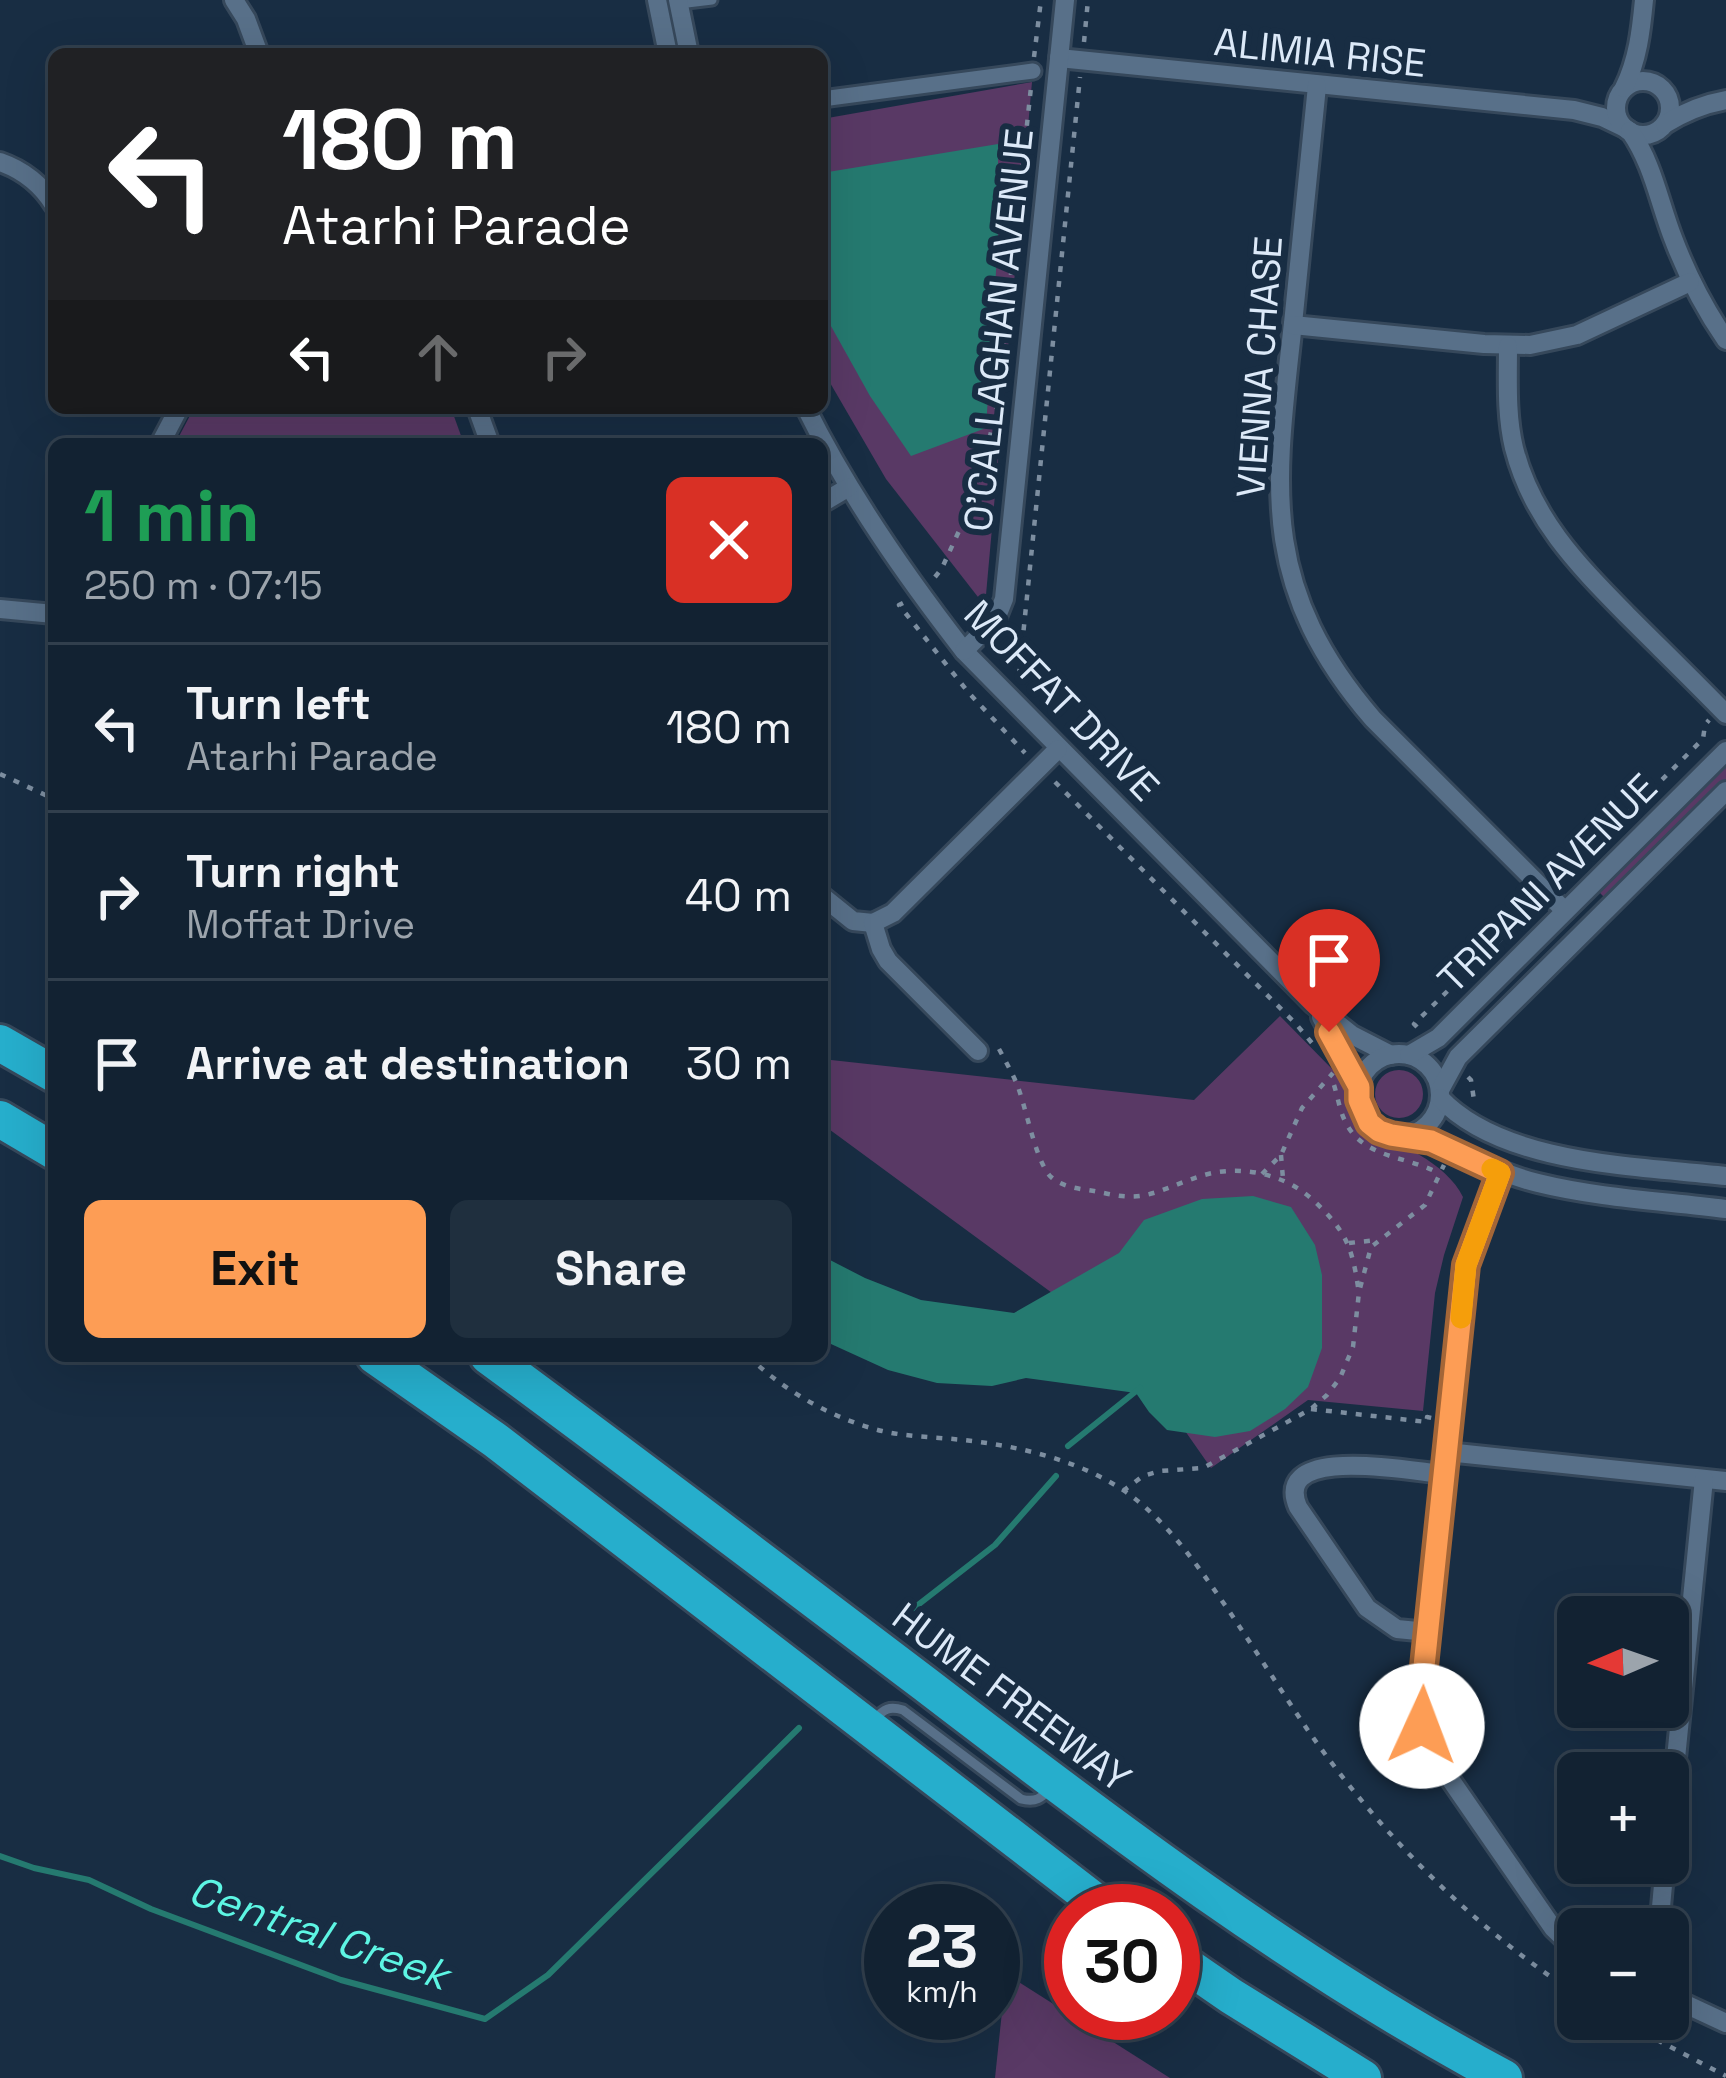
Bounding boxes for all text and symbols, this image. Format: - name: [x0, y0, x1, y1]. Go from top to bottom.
- street label: ALIMIA RISE: [1212, 17, 1428, 88]
- text: 180 m: [282, 86, 518, 194]
- icon: left: [84, 96, 240, 252]
- street label: O'CALLAGHAN AVENUE: [953, 126, 1044, 534]
- text: Atarhi Parade: [282, 191, 631, 260]
- street label: VIENNA CHASE: [1226, 234, 1293, 500]
- icon: left: [279, 324, 345, 390]
- icon: ahead: [405, 324, 471, 390]
- icon: right: [531, 324, 597, 390]
- text: 1 min: [84, 470, 260, 562]
- button: close: [666, 477, 792, 603]
- text: 250 m · 07:15: [84, 561, 323, 610]
- street label: MOFFAT DRIVE: [954, 590, 1170, 811]
- text: Turn left: [186, 675, 371, 732]
- icon: left: [84, 695, 150, 761]
- text: 180 m: [666, 699, 792, 756]
- text: Atarhi Parade: [186, 732, 438, 781]
- street label: TRIPANI AVENUE: [1427, 763, 1667, 1003]
- text: Turn right: [186, 843, 400, 900]
- icon: right: [84, 863, 150, 929]
- text: 40 m: [685, 867, 792, 924]
- text: Moffat Drive: [186, 900, 415, 949]
- pin: [1278, 909, 1380, 1032]
- icon: arrive: [1296, 927, 1362, 993]
- icon: arrive: [84, 1031, 150, 1097]
- text: Arrive at destination: [186, 1035, 630, 1092]
- text: 30 m: [686, 1035, 792, 1092]
- button: Exit: [84, 1200, 426, 1338]
- button: Share: [450, 1200, 792, 1338]
- street label: HUME FREEWAY: [883, 1592, 1141, 1803]
- north arrow: [1557, 1596, 1689, 1728]
- map controls: [1557, 1596, 1689, 2040]
- position arrow: [1359, 1663, 1485, 1789]
- button: +: [1557, 1752, 1689, 1884]
- water label: Central Creek: [182, 1863, 460, 2003]
- speed limit sign: 30: [1044, 1884, 1200, 2040]
- text: 23: [906, 1908, 978, 1985]
- button: −: [1557, 1908, 1689, 2040]
- text: km/h: [906, 1972, 978, 2011]

